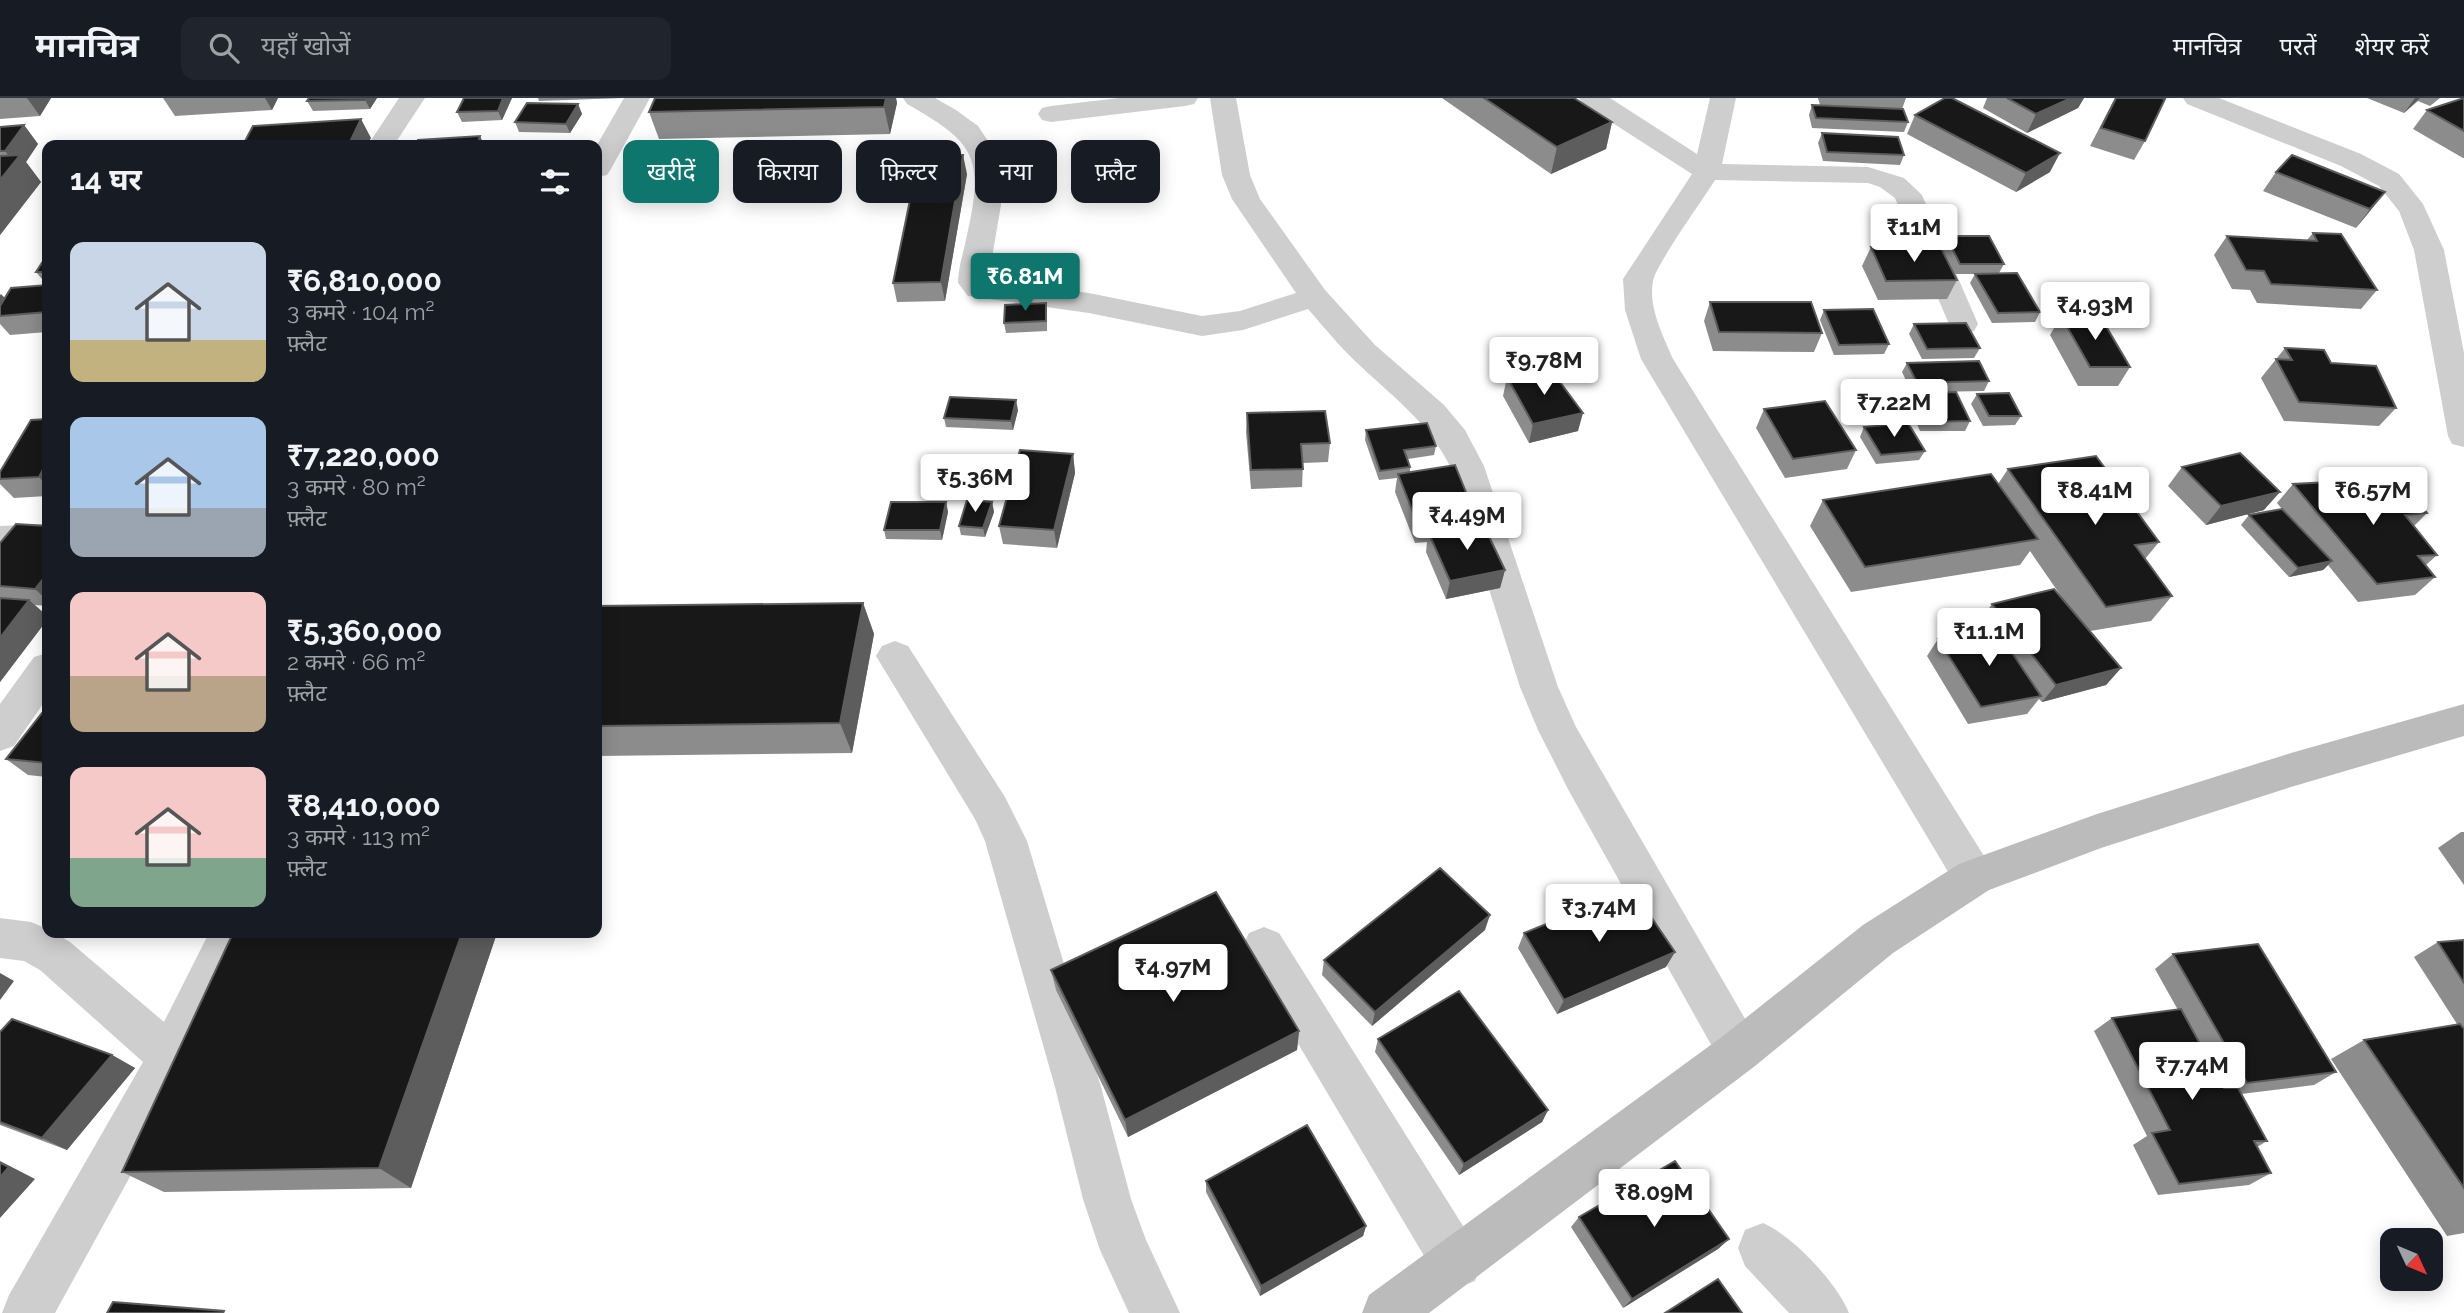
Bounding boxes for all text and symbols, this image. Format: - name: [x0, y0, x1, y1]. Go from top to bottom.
- search box: [181, 17, 671, 80]
- text: मानचित्र: [35, 26, 139, 65]
- icon: search: [205, 29, 243, 67]
- text: यहाँ खोजें: [261, 31, 351, 61]
- text: मानचित्र: [2173, 32, 2241, 61]
- text: परतें: [2279, 32, 2317, 61]
- text: शेयर करें: [2355, 32, 2429, 61]
- chip: खरीदें: [623, 140, 719, 203]
- chip: किराया: [733, 140, 842, 203]
- chip: फ़िल्टर: [856, 140, 961, 203]
- chip: नया: [975, 140, 1057, 203]
- chip: फ़्लैट: [1071, 140, 1160, 203]
- text: 14 घर: [70, 162, 142, 197]
- icon: filters: [536, 163, 574, 201]
- pin: ₹11M: [1873, 204, 1955, 264]
- text: ₹11M: [1887, 213, 1941, 240]
- pin: ₹6.81M: [968, 254, 1082, 313]
- text: ₹6.81M: [987, 262, 1063, 289]
- text: ₹6,810,000: [287, 263, 442, 298]
- icon: home: [126, 270, 210, 354]
- pin: ₹4.93M: [2038, 282, 2152, 342]
- text: ₹4.93M: [2057, 291, 2133, 318]
- text: 3 कमरे · 104 m²: [287, 298, 434, 325]
- text: फ़्लैट: [287, 329, 327, 356]
- pin: ₹9.78M: [1487, 338, 1601, 397]
- text: ₹9.78M: [1505, 346, 1583, 373]
- pin: ₹7.22M: [1837, 380, 1951, 439]
- text: ₹7.22M: [1857, 388, 1931, 415]
- text: ₹7,220,000: [287, 438, 440, 473]
- icon: home: [126, 445, 210, 529]
- pin: ₹5.36M: [918, 454, 1032, 514]
- text: ₹5.36M: [937, 463, 1013, 490]
- pin: ₹8.41M: [2038, 468, 2152, 527]
- pin: ₹6.57M: [2316, 468, 2430, 527]
- text: 3 कमरे · 80 m²: [287, 473, 426, 500]
- text: ₹8.41M: [2057, 476, 2133, 503]
- text: ₹6.57M: [2335, 476, 2411, 503]
- pin: ₹4.49M: [1410, 492, 1524, 552]
- text: ₹4.49M: [1428, 501, 1506, 528]
- text: फ़्लैट: [287, 504, 327, 531]
- pin: ₹11.1M: [1932, 608, 2046, 668]
- text: ₹5,360,000: [287, 613, 442, 648]
- text: ₹11.1M: [1953, 617, 2025, 644]
- icon: home: [126, 620, 210, 704]
- text: 2 कमरे · 66 m²: [287, 648, 425, 675]
- text: फ़्लैट: [287, 679, 327, 706]
- text: ₹8,410,000: [287, 788, 441, 823]
- icon: home: [126, 795, 210, 879]
- text: 3 कमरे · 113 m²: [287, 823, 430, 850]
- text: फ़्लैट: [287, 854, 327, 881]
- pin: ₹3.74M: [1542, 884, 1656, 944]
- text: ₹3.74M: [1562, 893, 1636, 920]
- pin: ₹4.97M: [1116, 944, 1230, 1004]
- text: ₹4.97M: [1135, 953, 1211, 980]
- pin: ₹7.74M: [2135, 1042, 2249, 1102]
- text: ₹7.74M: [2155, 1051, 2229, 1078]
- pin: ₹8.09M: [1597, 1170, 1711, 1229]
- text: ₹8.09M: [1615, 1178, 1693, 1205]
- north arrow: [2380, 1228, 2443, 1292]
- map controls: [2380, 1228, 2443, 1291]

